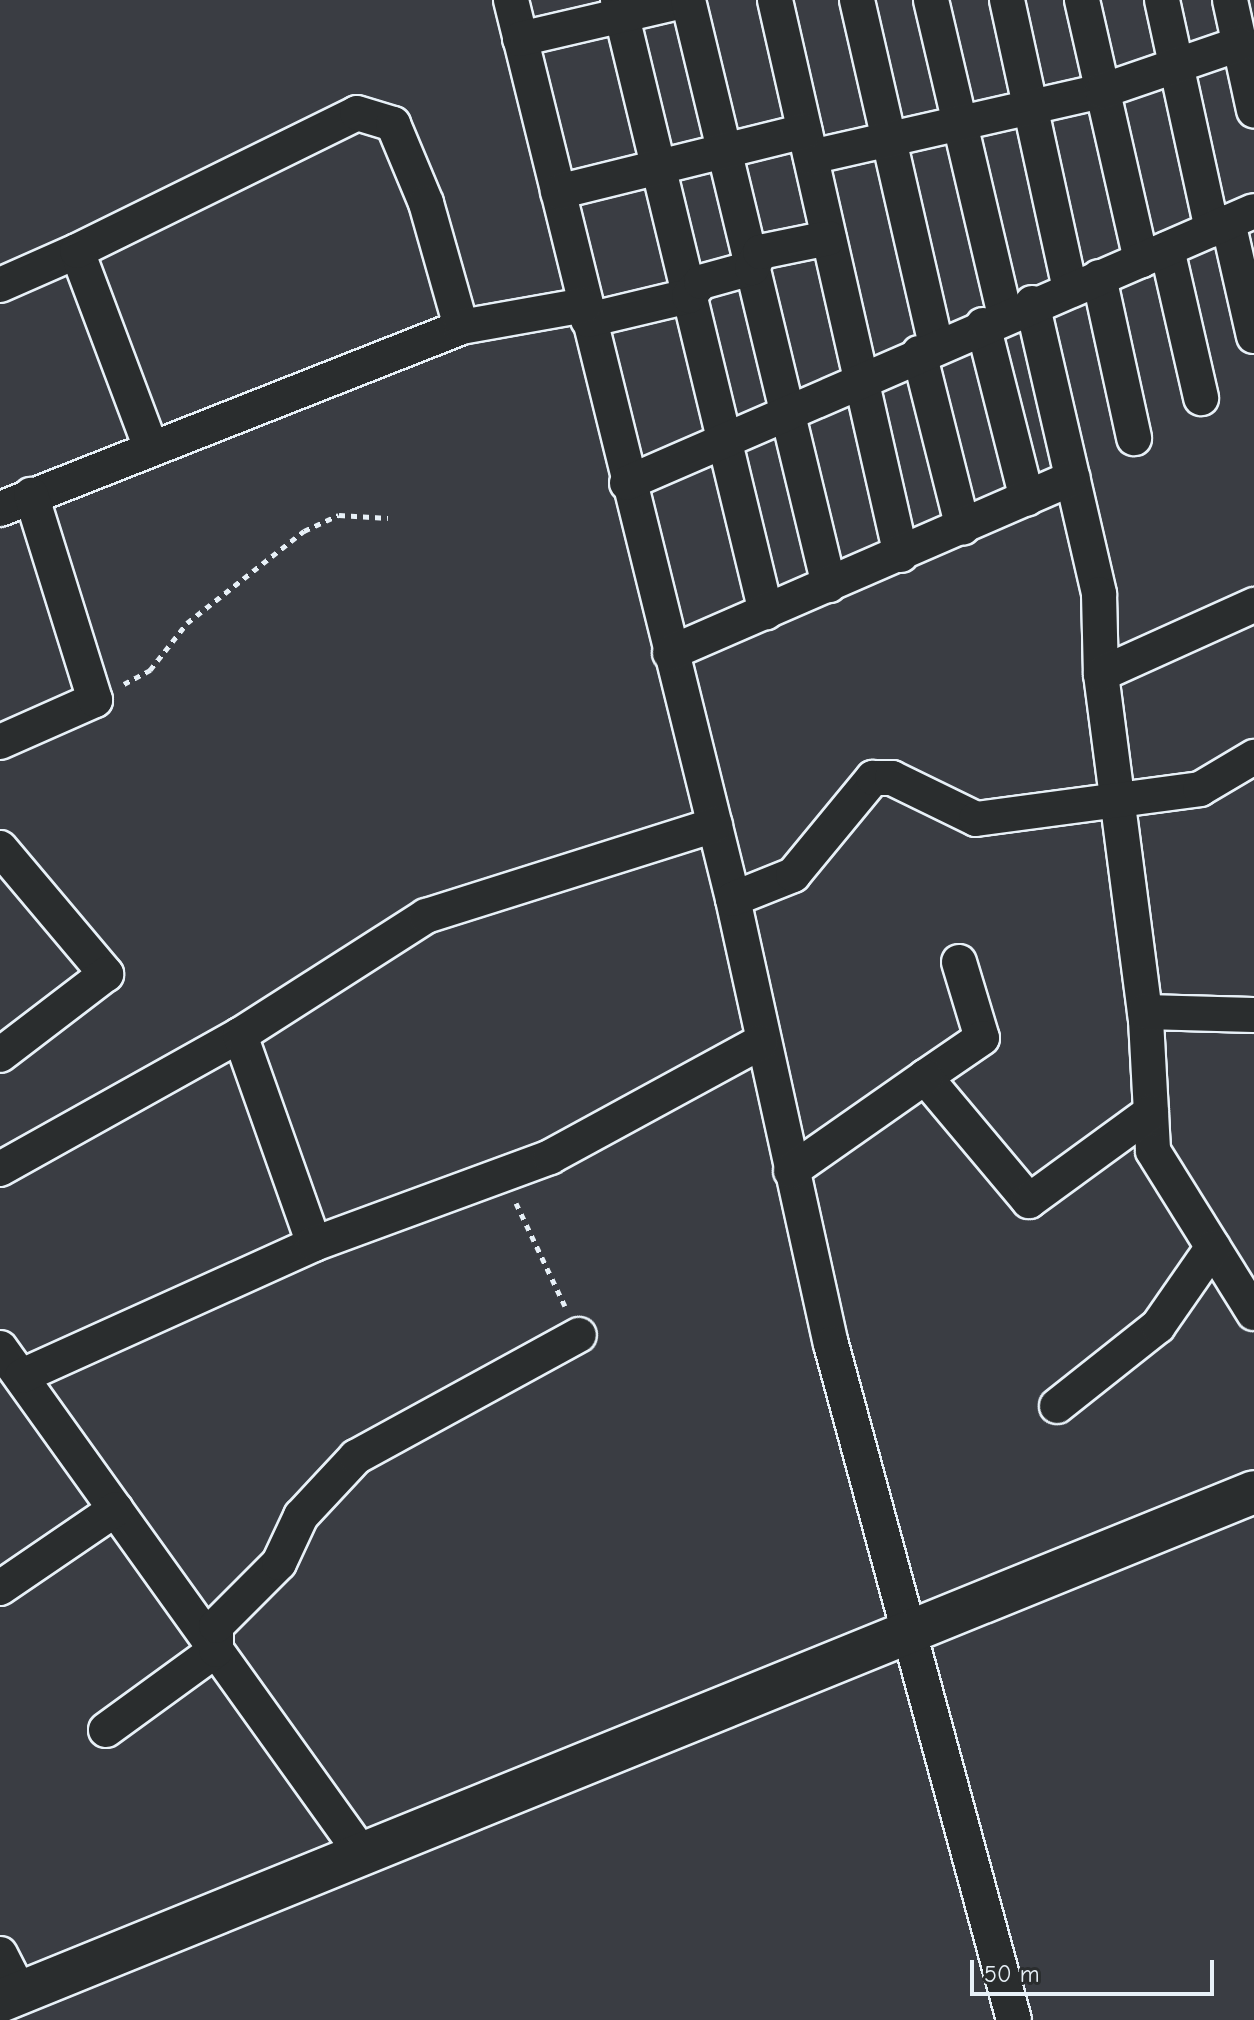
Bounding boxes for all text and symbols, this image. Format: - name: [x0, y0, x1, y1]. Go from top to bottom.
- scale bar: [974, 1944, 1218, 1994]
- text: 50 m: [984, 1960, 1040, 1988]

